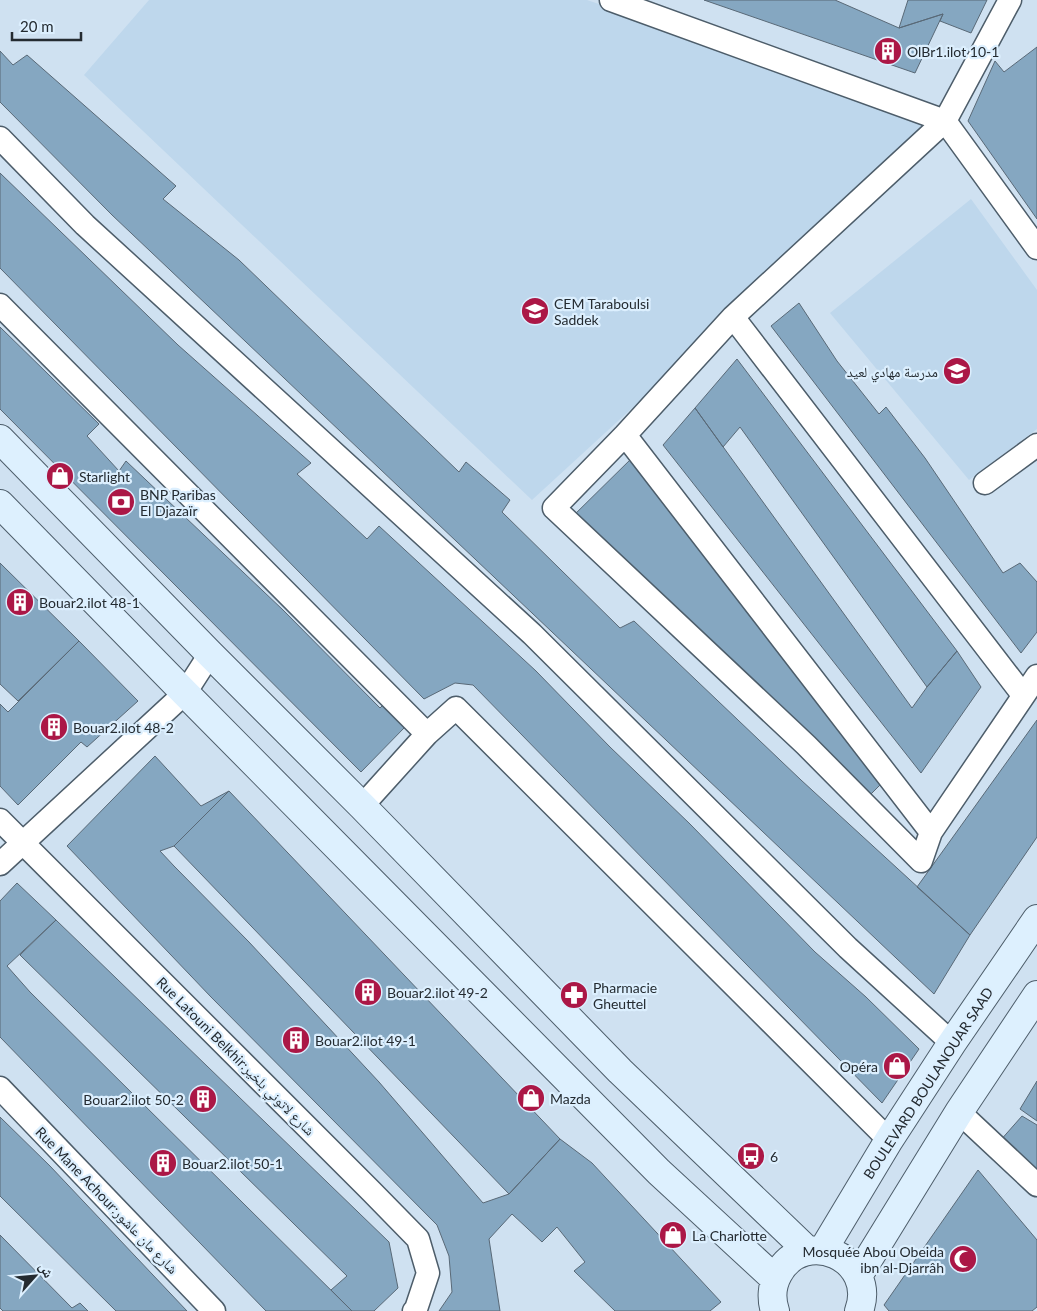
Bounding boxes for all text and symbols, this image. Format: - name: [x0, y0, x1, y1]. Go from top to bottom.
- scale bar: [12, 10, 81, 42]
- text: 20 m: [20, 17, 54, 35]
- building icon: OlBr1.ilot 10-1: [873, 36, 903, 66]
- place label: OlBr1.ilot 10-1: [907, 43, 999, 60]
- place label: CEM Taraboulsi Saddek: [554, 295, 649, 328]
- school or university icon: CEM Taraboulsi Saddek: [520, 296, 550, 326]
- school or university icon: مدرسة مهادي لعيد: [942, 356, 972, 386]
- place label: مدرسة مهادي لعيد: [847, 363, 938, 383]
- shop icon: Starlight: [45, 461, 75, 491]
- place label: Starlight: [79, 468, 130, 485]
- place label: BNP Paribas El Djazaïr: [140, 486, 216, 519]
- bank icon: BNP Paribas El Djazaïr: [106, 487, 136, 517]
- building icon: Bouar2.ilot 48-1: [5, 587, 35, 617]
- place label: Bouar2.ilot 48-1: [39, 594, 140, 611]
- building icon: Bouar2.ilot 48-2: [39, 712, 69, 742]
- place label: Bouar2.ilot 48-2: [73, 719, 174, 736]
- street label: Rue Latouni Belkhir;شارع لاتوني بلخير: [151, 973, 319, 1141]
- building icon: Bouar2.ilot 49-2: [353, 977, 383, 1007]
- place label: Pharmacie Gheuttel: [593, 979, 657, 1012]
- pharmacy icon: Pharmacie Gheuttel: [559, 980, 589, 1010]
- place label: Bouar2.ilot 49-2: [387, 984, 488, 1001]
- street label: BOULEVARD BOULANOUAR SAAD: [860, 984, 996, 1182]
- building icon: Bouar2.ilot 49-1: [281, 1025, 311, 1055]
- place label: Bouar2.ilot 49-1: [315, 1032, 416, 1049]
- shop icon: Opéra: [882, 1051, 912, 1081]
- place label: Opéra: [840, 1058, 878, 1075]
- shop icon: Mazda: [516, 1083, 546, 1113]
- building icon: Bouar2.ilot 50-2: [188, 1084, 218, 1114]
- place label: Mazda: [550, 1090, 591, 1107]
- place label: Bouar2.ilot 50-2: [83, 1091, 184, 1108]
- street label: Rue Mane Achour;شارع مان عاشور: [32, 1123, 182, 1277]
- bus stop icon: 6: [736, 1141, 766, 1171]
- building icon: Bouar2.ilot 50-1: [148, 1148, 178, 1178]
- place label: 6: [770, 1148, 778, 1165]
- place label: Bouar2.ilot 50-1: [182, 1155, 283, 1172]
- shop icon: La Charlotte: [658, 1220, 688, 1250]
- place label: La Charlotte: [692, 1227, 767, 1244]
- place label: Mosquée Abou Obeida ibn al-Djarrâh: [803, 1243, 944, 1276]
- mosque icon: Mosquée Abou Obeida ibn al-Djarrâh: [948, 1244, 978, 1274]
- north arrow: [10, 1251, 60, 1301]

